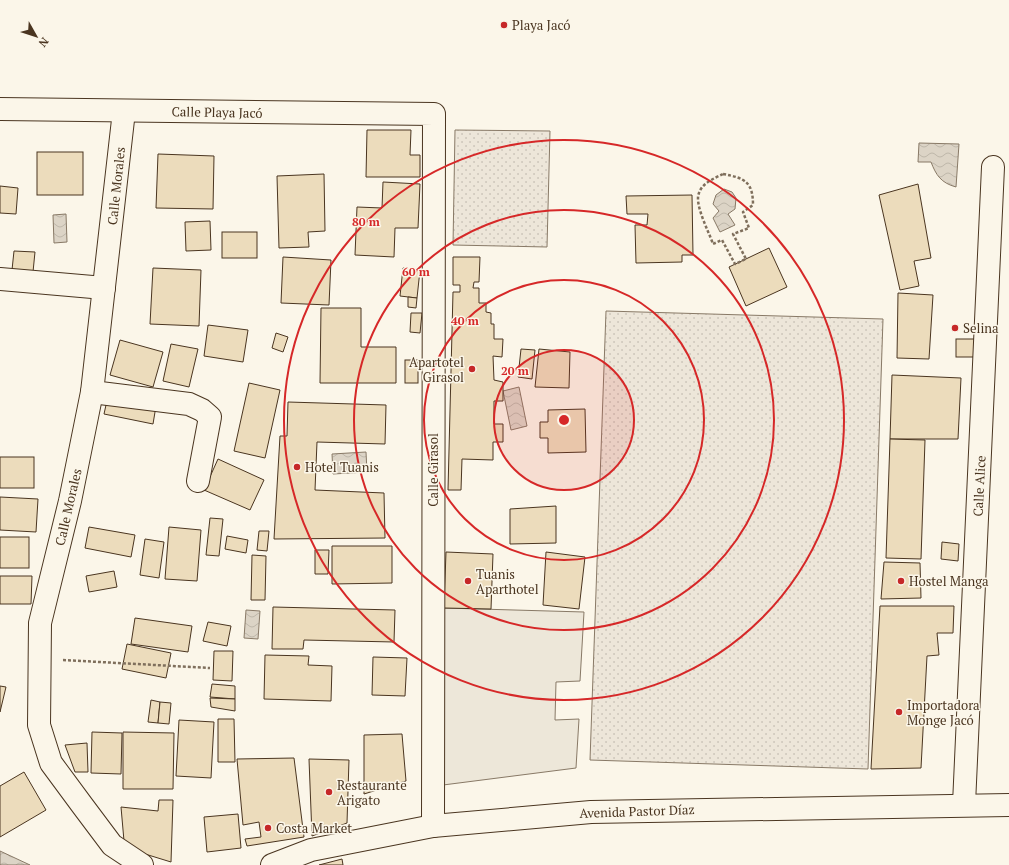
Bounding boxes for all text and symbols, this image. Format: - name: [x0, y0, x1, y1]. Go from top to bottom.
- north arrow: [16, 16, 56, 56]
- place label: Playa Jacó: [512, 16, 571, 34]
- marker: Playa Jacó: [499, 20, 509, 30]
- text: N: [35, 35, 52, 50]
- street label: Calle Playa Jacó: [171, 102, 263, 122]
- street label: Calle Morales: [103, 146, 129, 226]
- text: 80 m: [352, 214, 380, 229]
- text: 60 m: [402, 264, 430, 279]
- text: 40 m: [451, 313, 479, 328]
- place label: Selina: [963, 319, 999, 337]
- marker: Selina: [950, 323, 960, 333]
- place label: Apartotel Girasol: [409, 353, 464, 386]
- text: 20 m: [501, 363, 529, 378]
- marker: Apartotel Girasol: [467, 364, 477, 374]
- centre of rings: [557, 413, 571, 427]
- street label: Calle Girasol: [424, 433, 442, 507]
- street label: Calle Alice: [968, 455, 990, 517]
- place label: Hotel Tuanis: [305, 458, 379, 476]
- marker: Hotel Tuanis: [292, 462, 302, 472]
- street label: Calle Morales: [50, 467, 86, 547]
- place label: Tuanis Aparthotel: [476, 565, 539, 598]
- place label: Hostel Manga: [909, 572, 989, 590]
- marker: Tuanis Aparthotel: [463, 576, 473, 586]
- marker: Hostel Manga: [896, 576, 906, 586]
- place label: Importadora Monge Jacó: [907, 696, 980, 729]
- marker: Importadora Monge Jacó: [894, 707, 904, 717]
- place label: Restaurante Arigato: [337, 776, 407, 809]
- marker: Restaurante Arigato: [324, 787, 334, 797]
- street label: Avenida Pastor Díaz: [579, 800, 695, 822]
- place label: Costa Market: [276, 819, 352, 837]
- marker: Costa Market: [263, 823, 273, 833]

